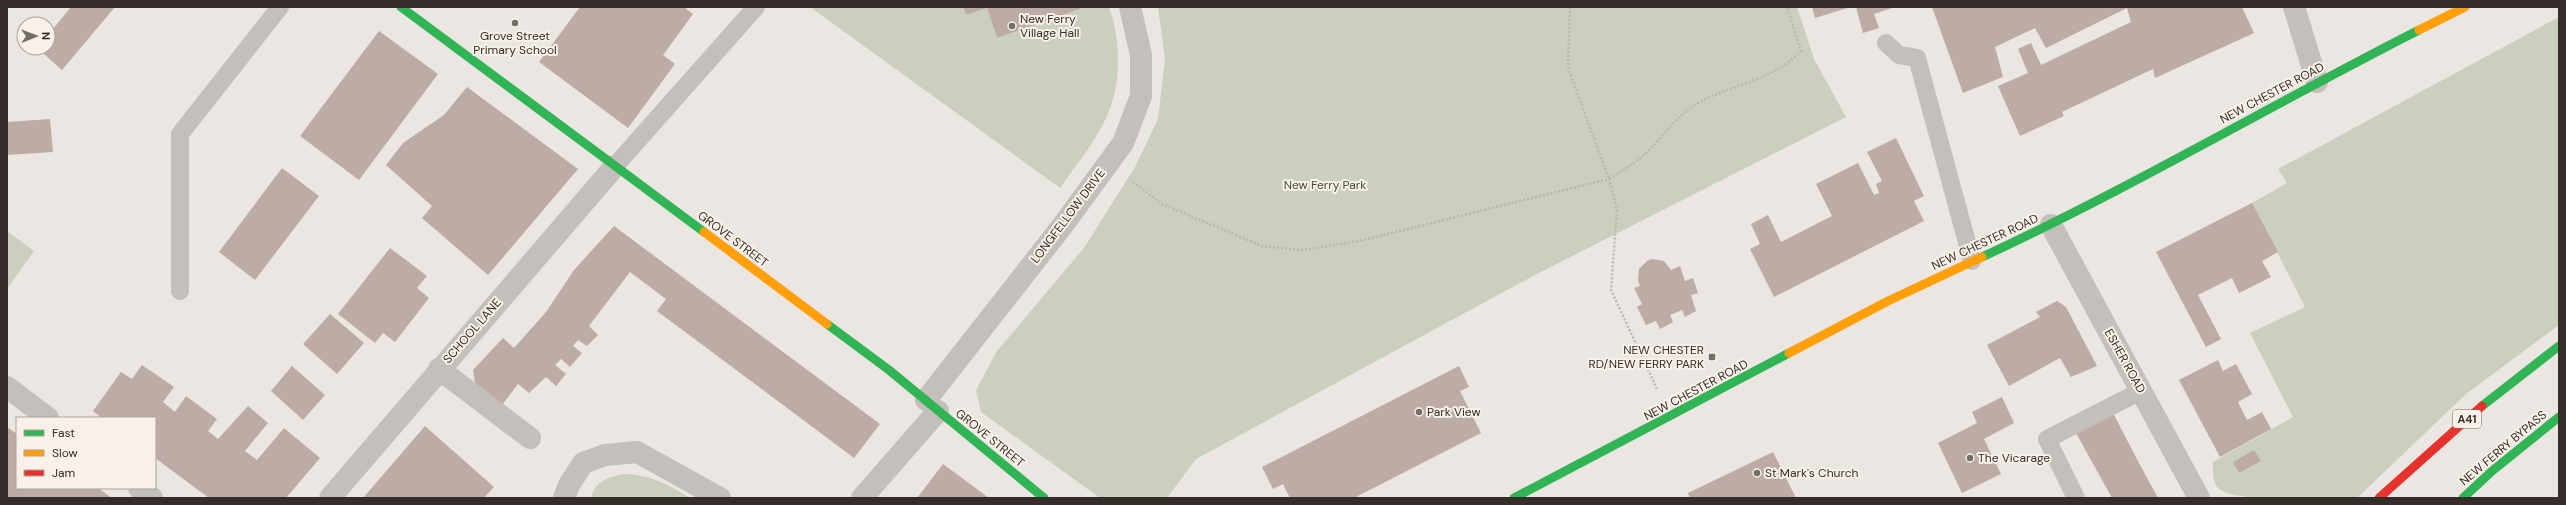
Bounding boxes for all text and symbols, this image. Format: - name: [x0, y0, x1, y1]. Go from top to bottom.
- place label: New Ferry Village Hall: [1020, 11, 1079, 41]
- north arrow: [16, 16, 56, 56]
- marker: Grove Street Primary School: [510, 18, 520, 28]
- marker: New Ferry Village Hall: [1007, 21, 1017, 31]
- place label: Grove Street Primary School: [473, 28, 557, 58]
- text: N: [39, 32, 53, 40]
- street label: NEW CHESTER ROAD: [2217, 59, 2327, 127]
- street label: LONGFELLOW DRIVE: [1027, 165, 1109, 266]
- park label: New Ferry Park: [1284, 177, 1366, 193]
- street label: GROVE STREET: [695, 207, 772, 271]
- street label: NEW CHESTER ROAD: [1929, 210, 2041, 274]
- street label: SCHOOL LANE: [439, 295, 505, 367]
- street label: ESHER ROAD: [2101, 326, 2149, 396]
- place label: NEW CHESTER RD/NEW FERRY PARK: [1589, 342, 1704, 372]
- marker: NEW CHESTER RD/NEW FERRY PARK: [1707, 352, 1717, 362]
- street label: NEW CHESTER ROAD: [1641, 356, 1751, 424]
- place label: Park View: [1427, 404, 1481, 420]
- street label: GROVE STREET: [952, 405, 1028, 471]
- marker: Park View: [1414, 407, 1424, 417]
- street label: NEW FERRY BYPASS: [2456, 407, 2550, 489]
- road number: A41: [2453, 410, 2481, 428]
- legend: [16, 417, 156, 489]
- text: Fast: [52, 425, 75, 441]
- text: Slow: [52, 445, 78, 461]
- place label: The Vicarage: [1978, 450, 2050, 466]
- marker: The Vicarage: [1965, 453, 1975, 463]
- text: Jam: [52, 465, 75, 481]
- place label: St Mark's Church: [1765, 465, 1859, 481]
- marker: St Mark's Church: [1752, 468, 1762, 478]

